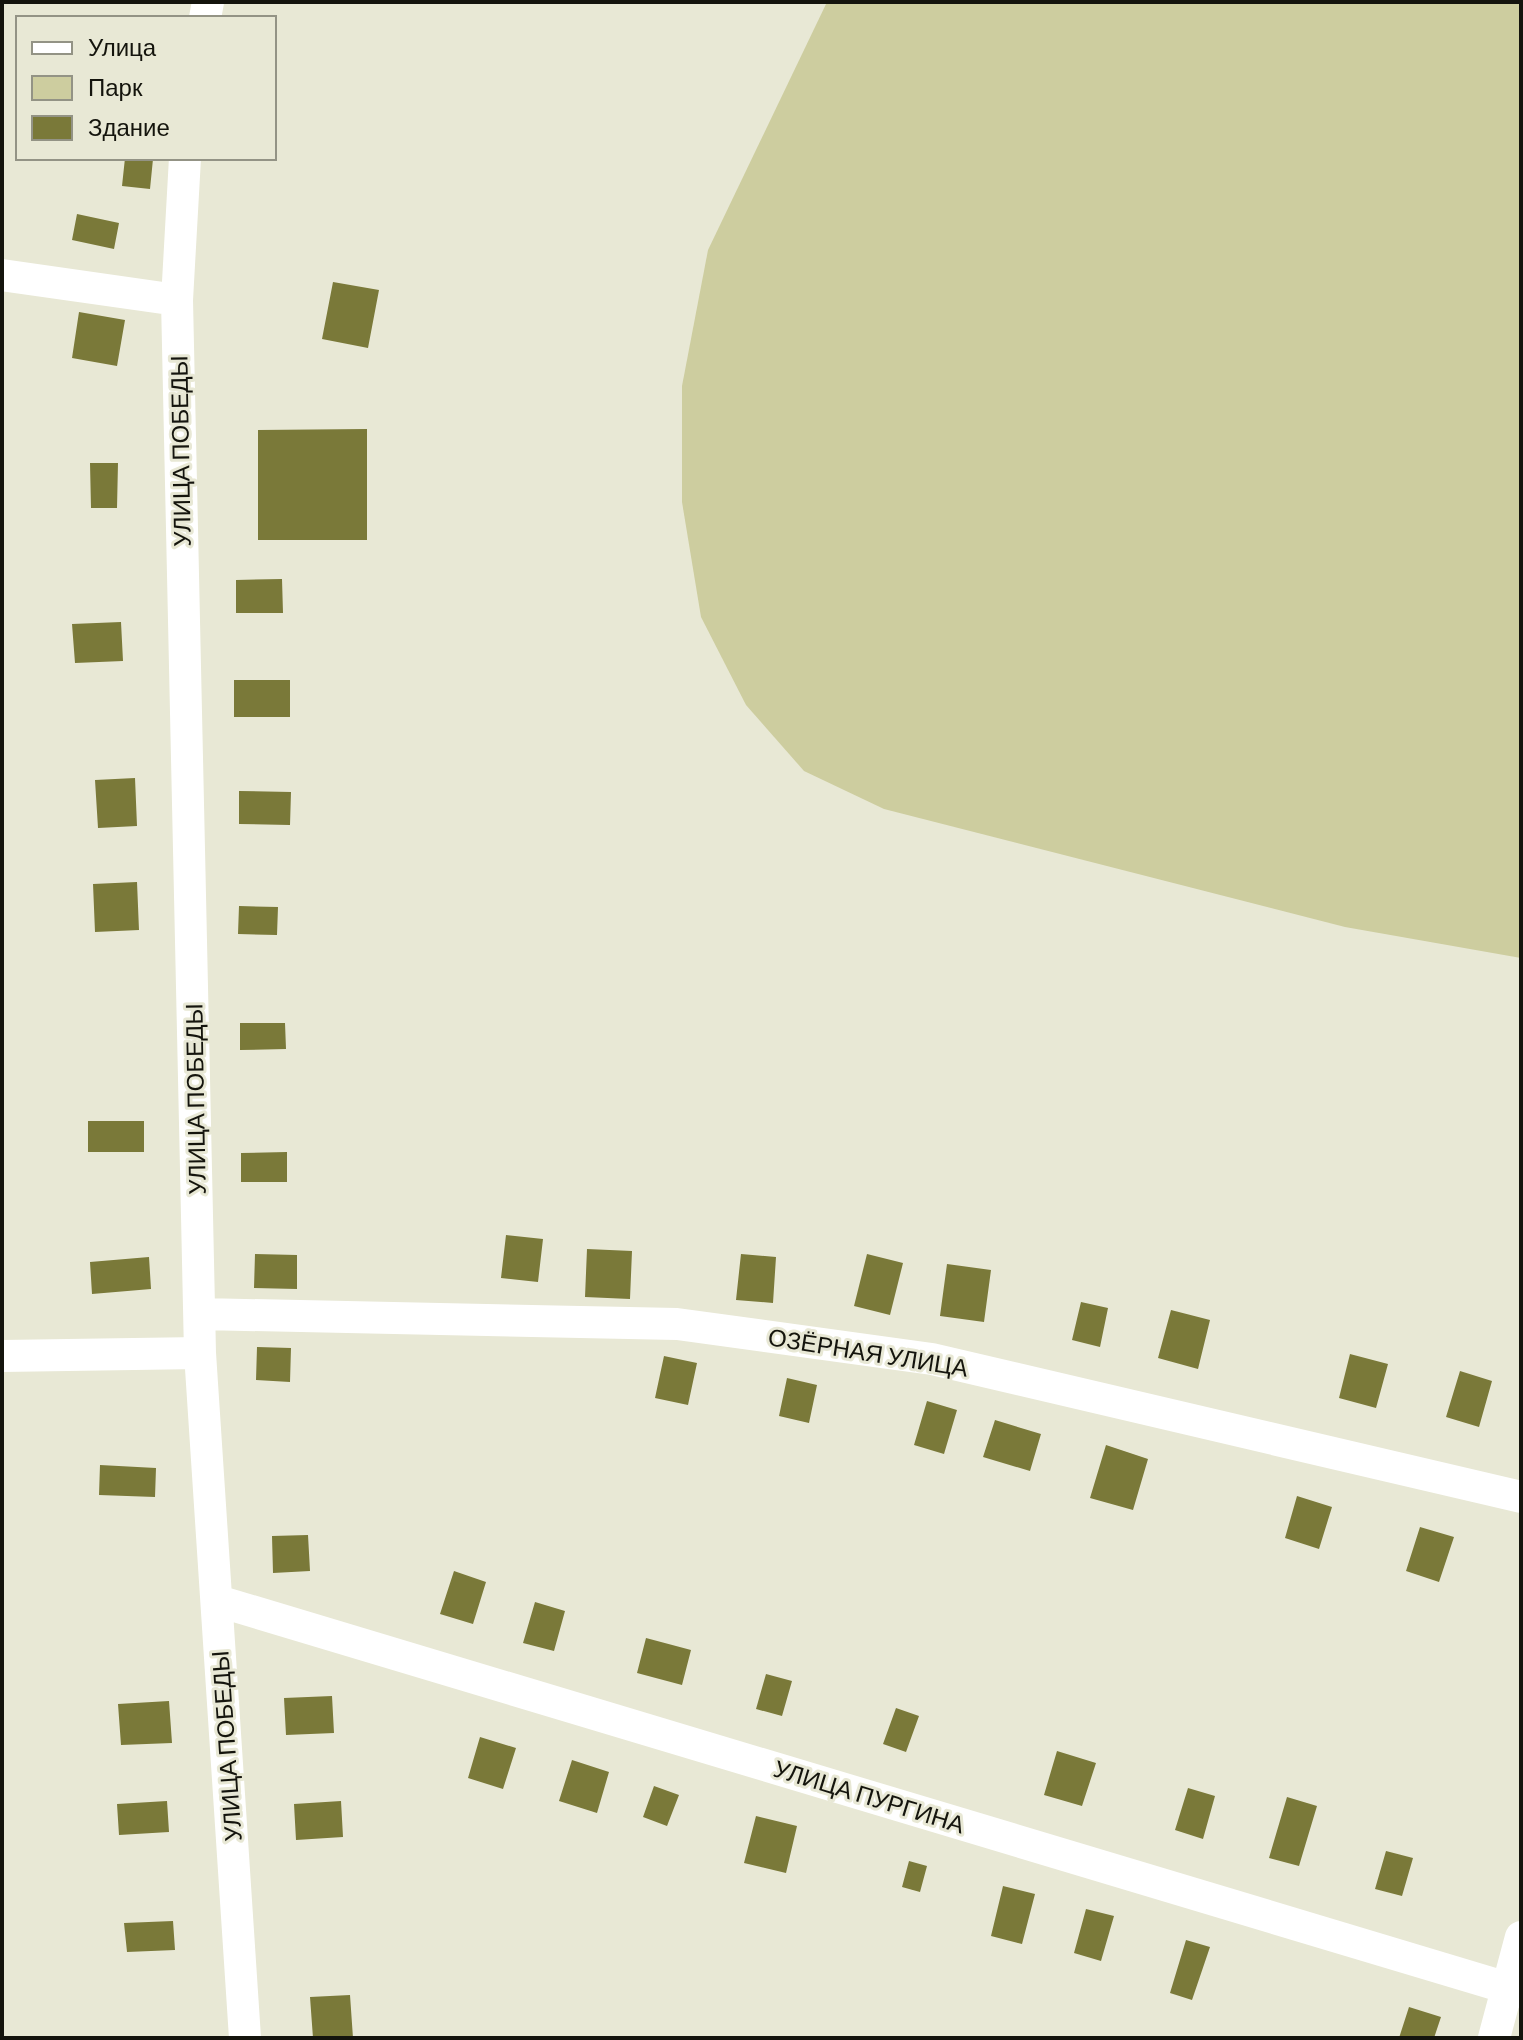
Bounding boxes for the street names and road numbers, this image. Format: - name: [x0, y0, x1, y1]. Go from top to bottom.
- street label: УЛИЦА ПОБЕДЫ: [163, 355, 196, 547]
- street label: УЛИЦА ПОБЕДЫ: [178, 1003, 211, 1195]
- street label: ОЗЁРНАЯ УЛИЦА: [766, 1321, 970, 1382]
- street label: УЛИЦА ПОБЕДЫ: [204, 1650, 247, 1842]
- street label: УЛИЦА ПУРГИНА: [770, 1753, 968, 1838]

